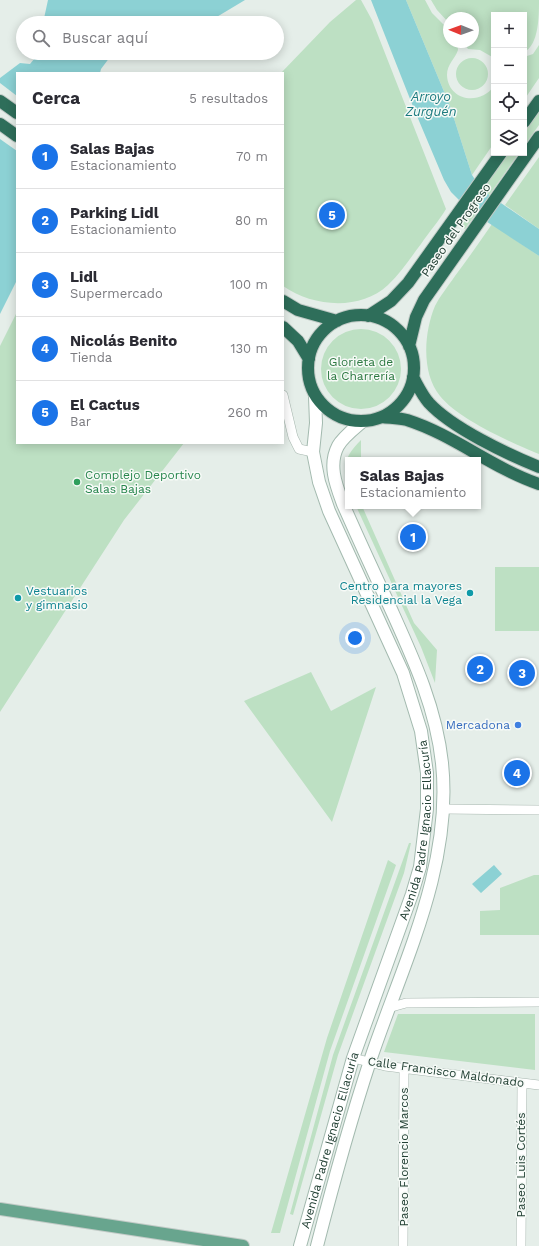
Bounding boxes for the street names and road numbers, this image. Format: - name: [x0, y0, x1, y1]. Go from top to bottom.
- street label: Paseo del Progreso: [418, 180, 494, 280]
- street label: Avenida Padre Ignacio Ellacuría: [396, 739, 434, 922]
- street label: Avenida Padre Ignacio Ellacuría: [298, 1050, 362, 1230]
- street label: Calle Francisco Maldonado: [367, 1054, 525, 1090]
- street label: Paseo Florencio Marcos: [397, 1087, 411, 1227]
- street label: Paseo Luis Cortés: [514, 1113, 528, 1217]

